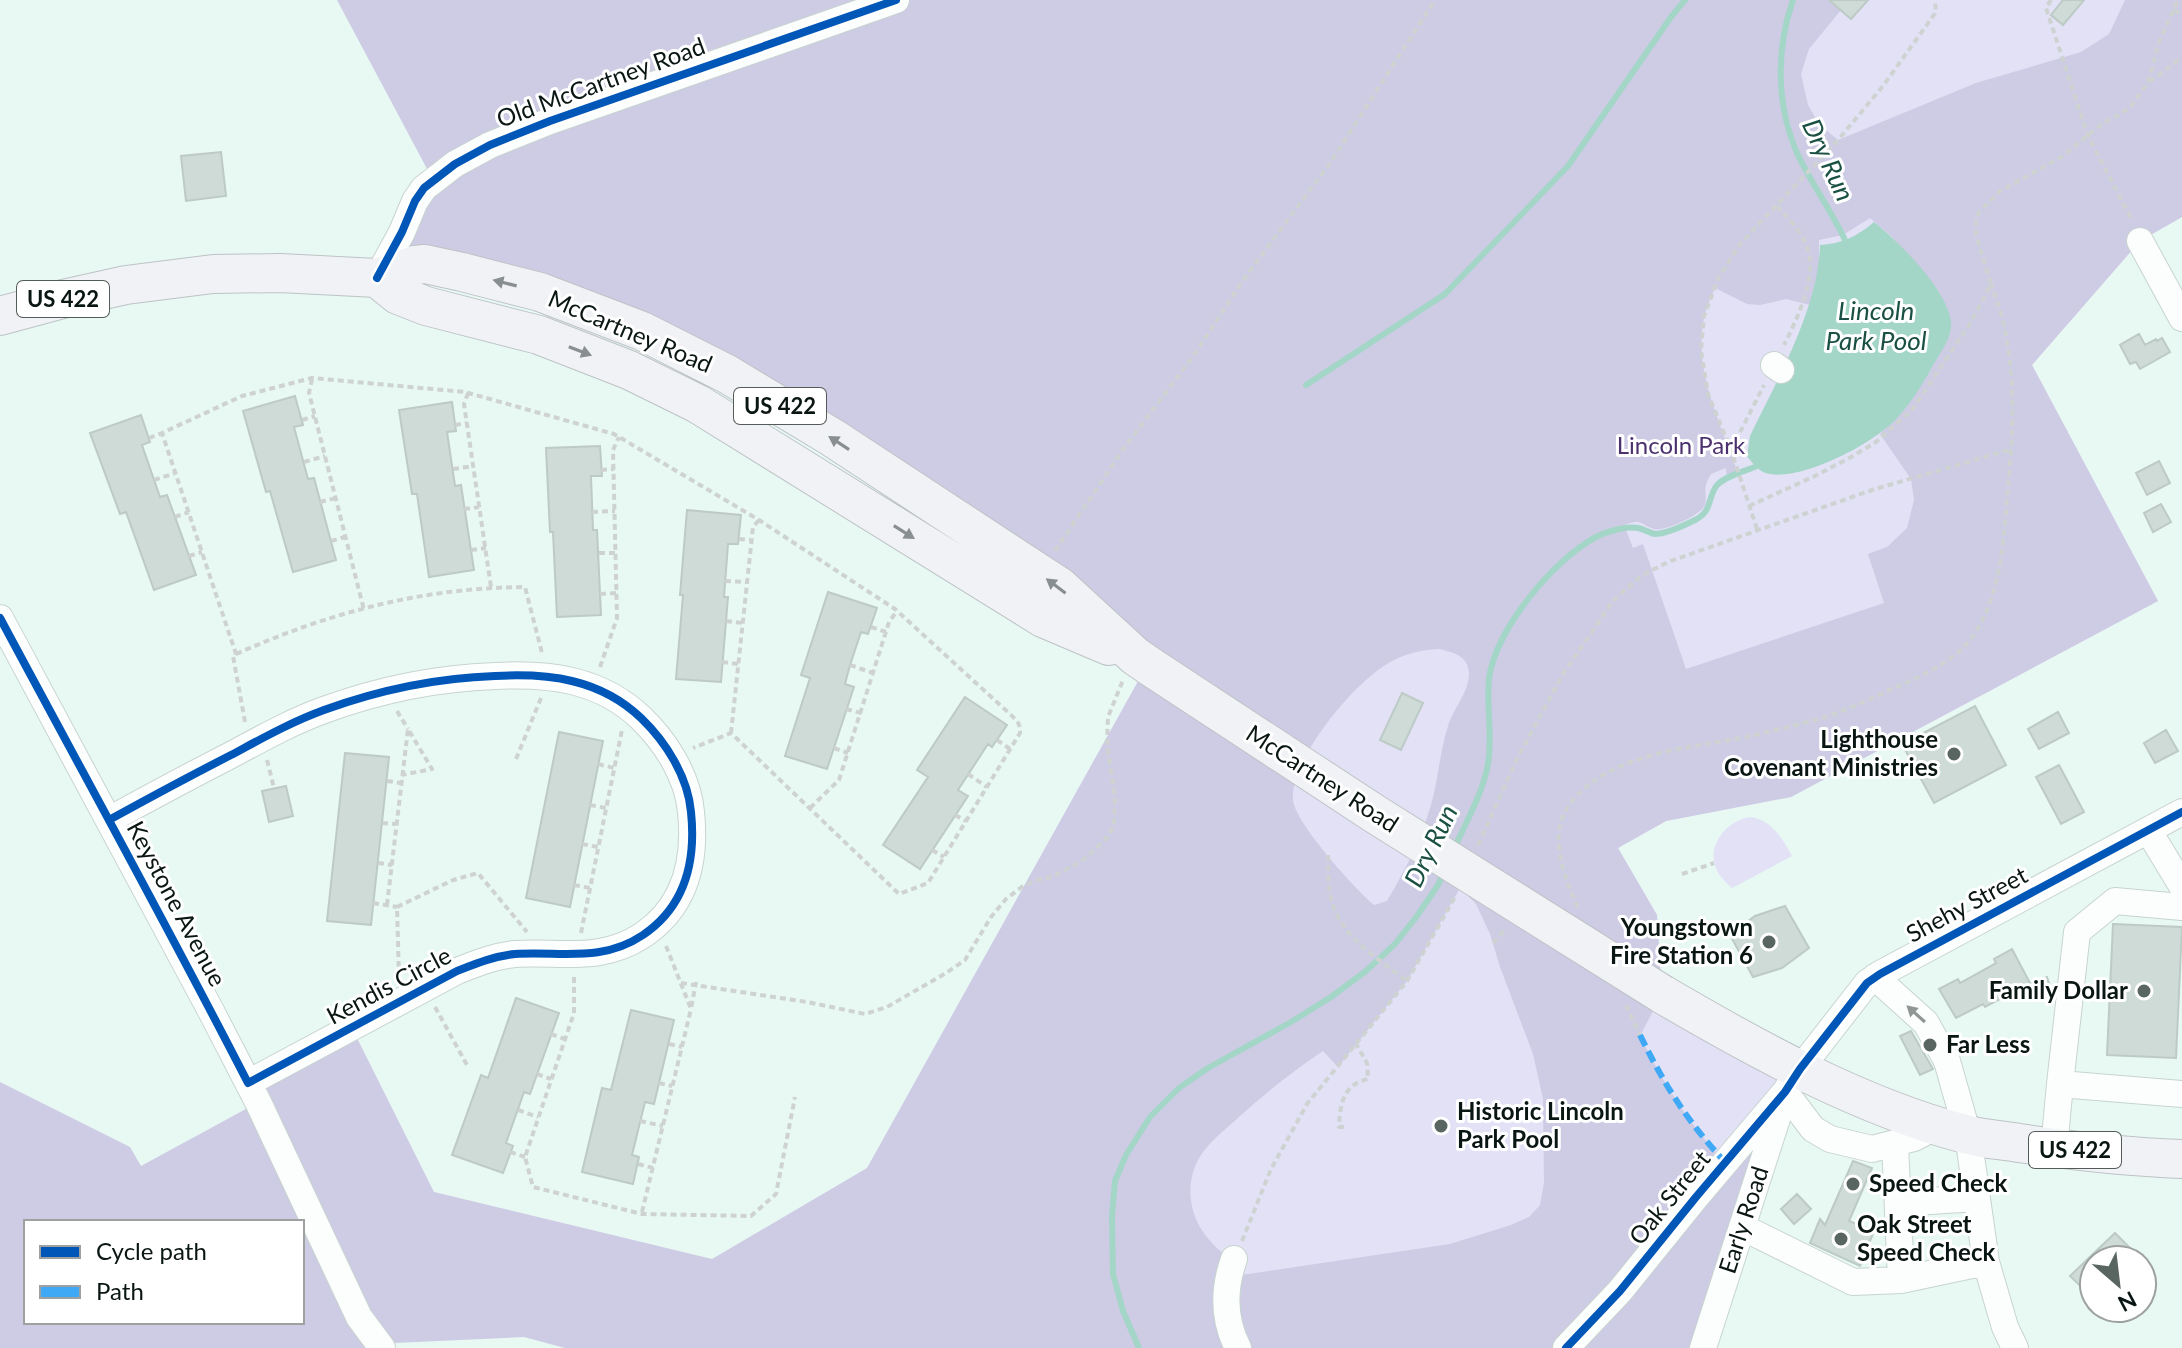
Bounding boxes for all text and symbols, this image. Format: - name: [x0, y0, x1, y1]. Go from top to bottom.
- street label: Old McCartney Road: [492, 30, 709, 133]
- water label: Dry Run: [1796, 113, 1862, 206]
- one-way arrow: [492, 277, 517, 289]
- road number: US 422: [17, 281, 109, 317]
- street label: McCartney Road: [544, 283, 717, 378]
- water label: Lincoln Park Pool: [1825, 294, 1927, 356]
- one-way arrow: [568, 345, 592, 358]
- road number: US 422: [734, 388, 826, 424]
- park label: Lincoln Park: [1617, 430, 1746, 459]
- one-way arrow: [828, 436, 850, 450]
- one-way arrow: [893, 524, 915, 538]
- one-way arrow: [1046, 578, 1066, 594]
- street label: McCartney Road: [1241, 718, 1404, 838]
- place label: Lighthouse Covenant Ministries: [1724, 724, 1938, 781]
- marker: Lighthouse Covenant Ministries: [1945, 745, 1963, 763]
- water label: Dry Run: [1397, 799, 1464, 892]
- street label: Keystone Avenue: [122, 816, 233, 991]
- street label: Shehy Street: [1901, 859, 2032, 948]
- place label: Youngstown Fire Station 6: [1610, 912, 1753, 969]
- marker: Youngstown Fire Station 6: [1760, 933, 1778, 951]
- street label: Kendis Circle: [321, 940, 455, 1030]
- place label: Family Dollar: [1989, 975, 2128, 1004]
- marker: Family Dollar: [2135, 982, 2153, 1000]
- one-way arrow: [1906, 1005, 1926, 1023]
- place label: Far Less: [1946, 1029, 2030, 1058]
- marker: Far Less: [1921, 1036, 1939, 1054]
- place label: Historic Lincoln Park Pool: [1457, 1096, 1624, 1153]
- marker: Historic Lincoln Park Pool: [1432, 1117, 1450, 1135]
- road number: US 422: [2029, 1132, 2121, 1168]
- street label: Oak Street: [1622, 1144, 1716, 1250]
- street label: Early Road: [1712, 1162, 1774, 1277]
- place label: Speed Check: [1869, 1168, 2007, 1197]
- marker: Speed Check: [1844, 1175, 1862, 1193]
- place label: Oak Street Speed Check: [1857, 1209, 1995, 1266]
- legend: [24, 1220, 304, 1324]
- marker: Oak Street Speed Check: [1832, 1230, 1850, 1248]
- text: Cycle path: [96, 1236, 207, 1265]
- north arrow: [2078, 1244, 2158, 1324]
- text: Path: [96, 1276, 144, 1305]
- text: N: [2114, 1286, 2141, 1318]

